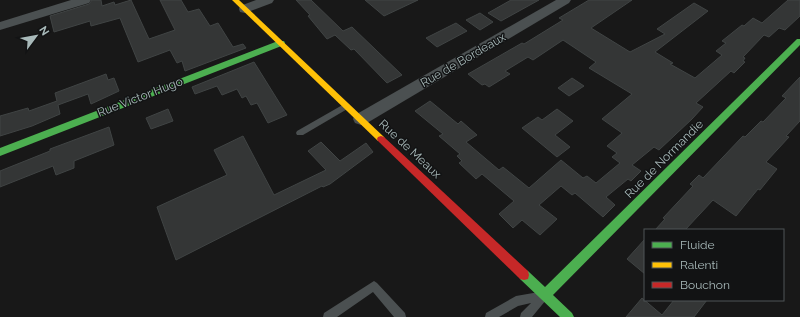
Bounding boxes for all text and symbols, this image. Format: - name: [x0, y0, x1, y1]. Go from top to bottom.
- north arrow: [16, 16, 56, 56]
- text: N: [36, 24, 52, 38]
- street label: Rue de Bordeaux: [418, 30, 508, 90]
- street label: Rue Victor Hugo: [95, 74, 185, 120]
- street label: Rue de Meaux: [376, 117, 444, 181]
- street label: Rue de Normandie: [622, 117, 706, 201]
- legend: [644, 229, 784, 301]
- text: Fluide: [680, 238, 715, 252]
- text: Ralenti: [680, 258, 718, 272]
- text: Bouchon: [680, 278, 730, 292]

